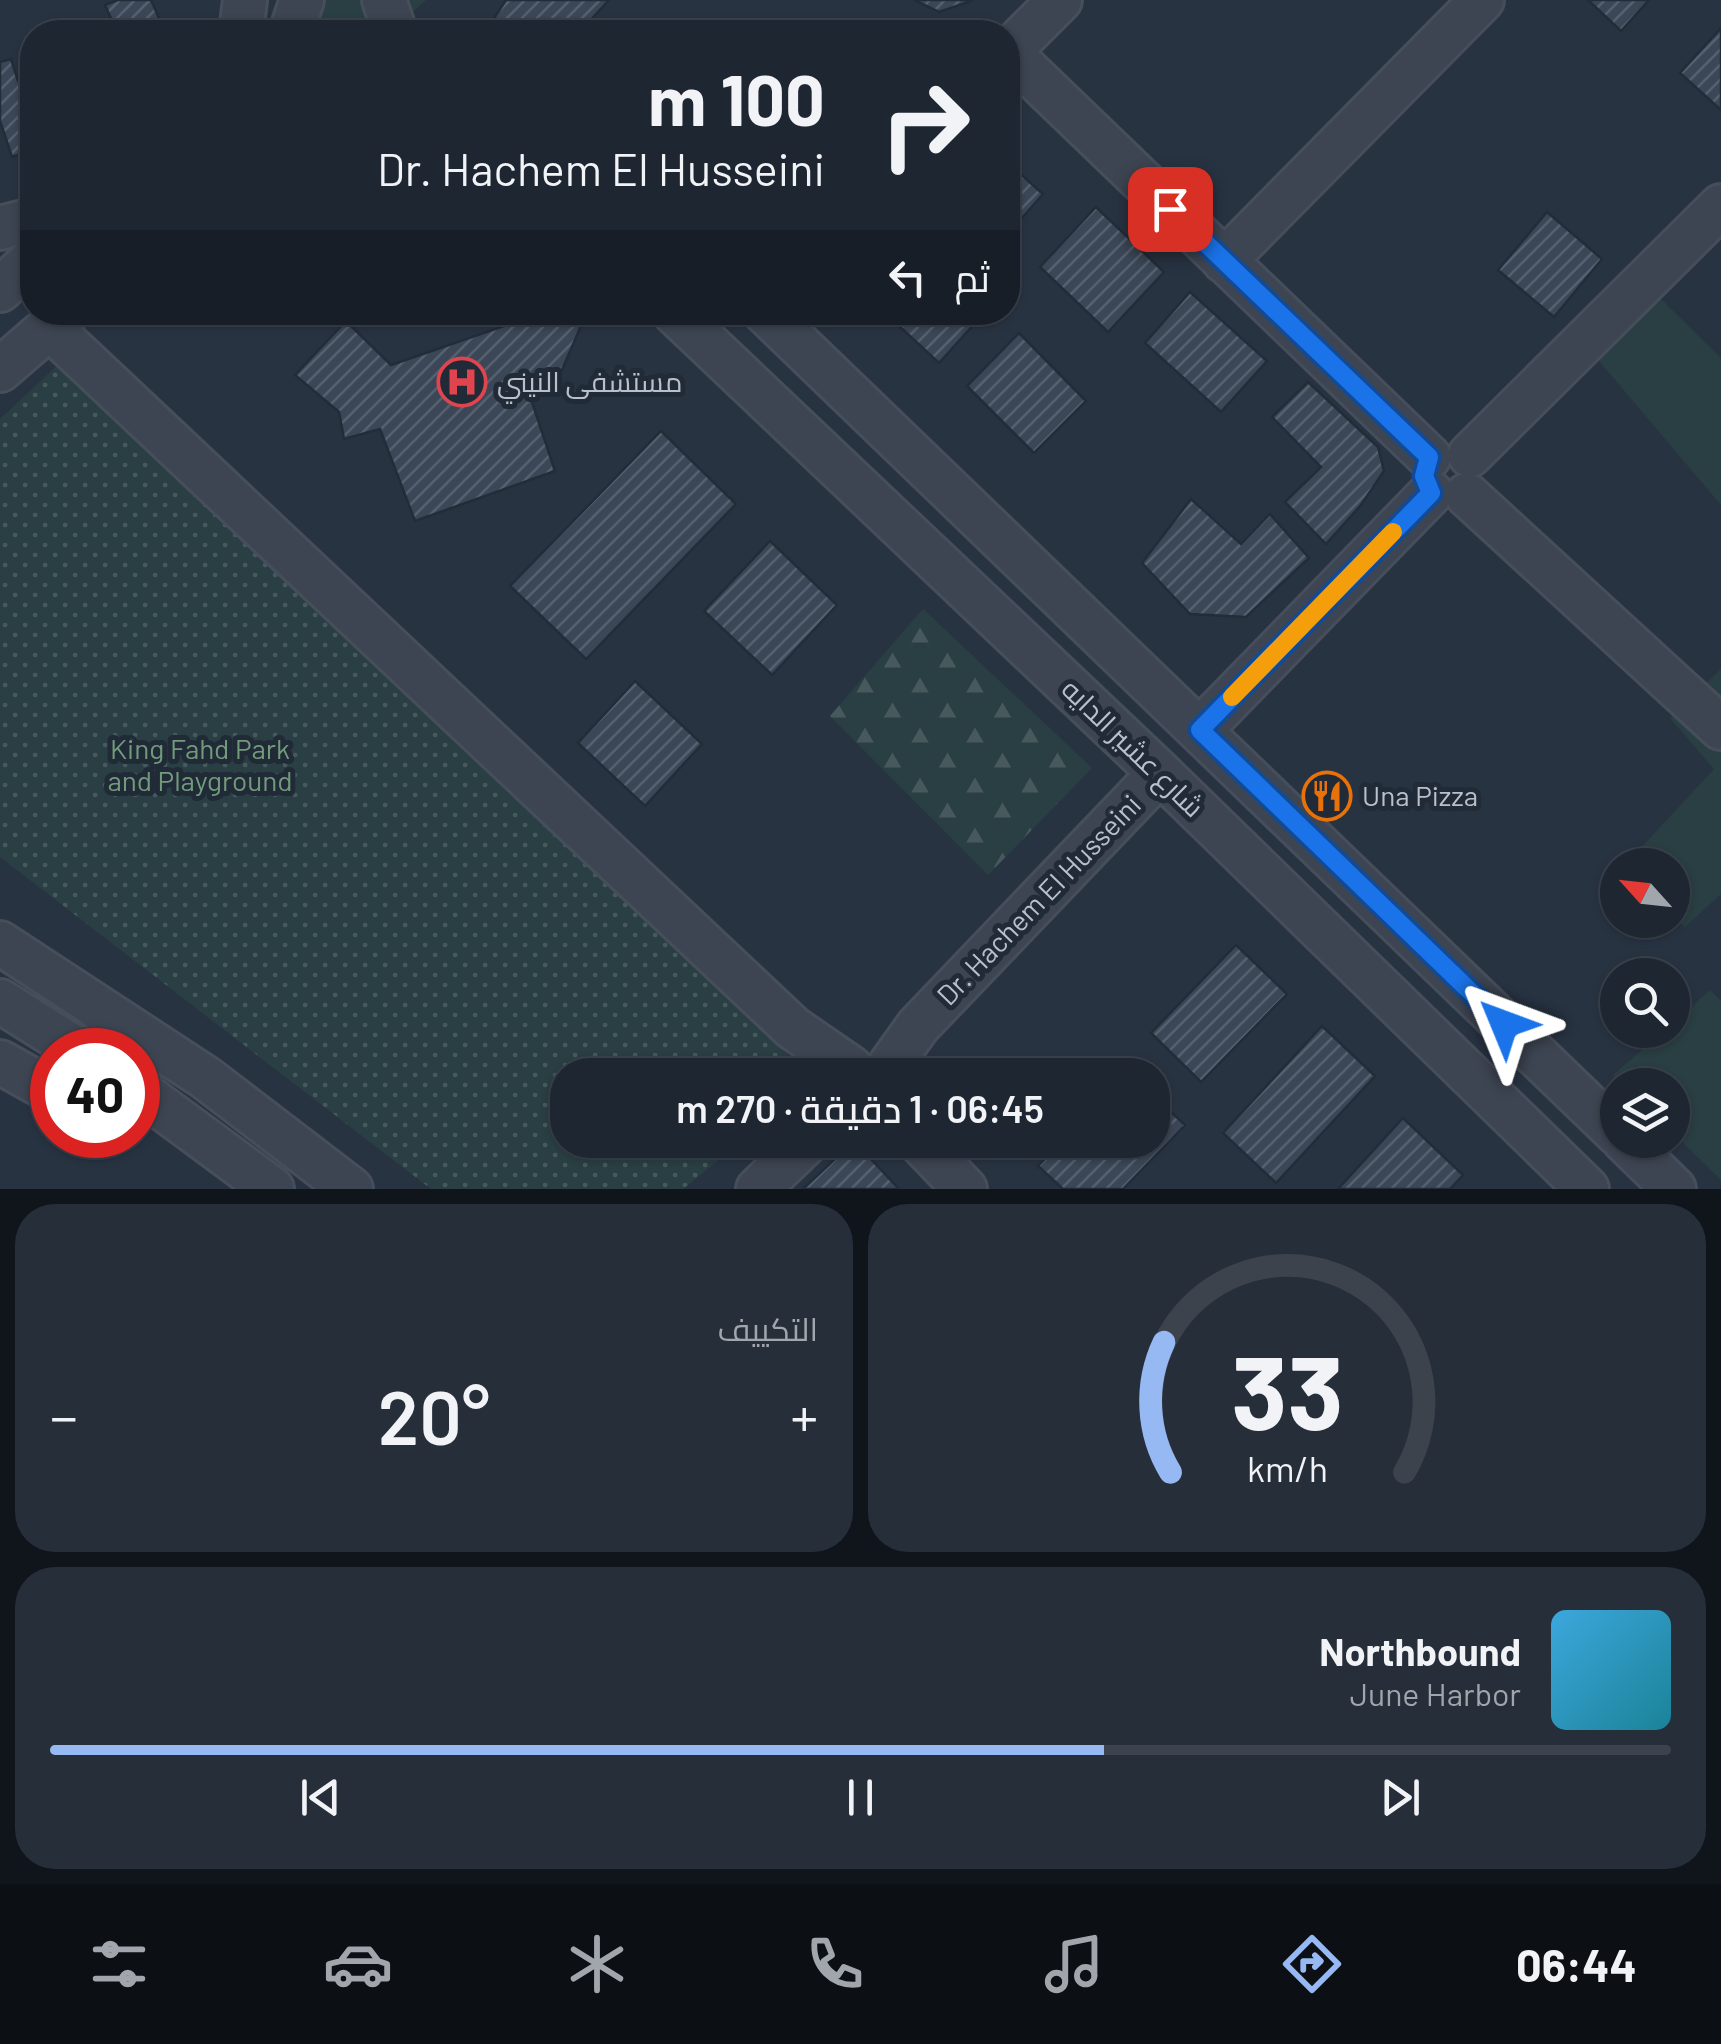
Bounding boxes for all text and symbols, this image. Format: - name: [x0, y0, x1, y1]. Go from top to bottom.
- text: 100 m: [648, 56, 825, 140]
- icon: right: [860, 60, 990, 190]
- text: Dr. Hachem El Husseini: [377, 141, 825, 195]
- pin: [1128, 167, 1213, 252]
- icon: arrive: [1143, 182, 1198, 237]
- icon: left: [880, 250, 935, 305]
- text: ثم: [955, 254, 990, 300]
- hospital icon: مستشفى النيني: [436, 356, 488, 408]
- place label: مستشفى النيني: [497, 364, 682, 404]
- street label: شارع عشير الدايه: [1054, 671, 1212, 826]
- park label: King Fahd Park and Playground: [107, 731, 293, 797]
- restaurant icon: Una Pizza: [1301, 770, 1353, 822]
- place label: Una Pizza: [1362, 778, 1478, 812]
- street label: Dr. Hachem El Husseini: [929, 787, 1147, 1011]
- north arrow: [1600, 848, 1690, 938]
- map controls: [1600, 848, 1690, 1158]
- button: search: [1600, 958, 1690, 1048]
- position arrow: [1452, 972, 1556, 1076]
- speed limit sign: 40: [30, 1028, 160, 1158]
- button: layers: [1600, 1068, 1690, 1158]
- text: 06:45 · 1 دقيقة · 270 m: [676, 1085, 1044, 1131]
- text: التكييف: [718, 1309, 818, 1347]
- text: 33: [1231, 1326, 1343, 1451]
- text: 20°: [378, 1370, 490, 1460]
- text: −: [50, 1382, 78, 1448]
- text: +: [790, 1382, 818, 1448]
- text: km/h: [1247, 1446, 1327, 1489]
- text: Northbound: [1319, 1628, 1521, 1674]
- text: June Harbor: [1350, 1674, 1521, 1712]
- icon: previous: [293, 1770, 348, 1825]
- icon: pause: [833, 1770, 888, 1825]
- icon: next: [1373, 1770, 1428, 1825]
- icon: filters: [84, 1929, 154, 1999]
- icon: car: [323, 1929, 393, 1999]
- icon: climate: [562, 1929, 632, 1999]
- icon: phone: [800, 1929, 870, 1999]
- icon: music: [1039, 1929, 1109, 1999]
- icon: directions: [1277, 1929, 1347, 1999]
- text: 06:44: [1516, 1937, 1637, 1991]

